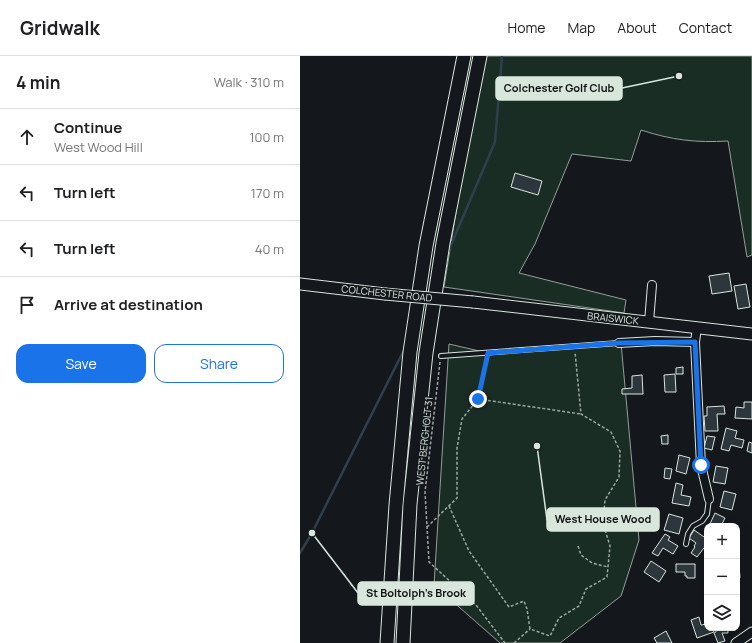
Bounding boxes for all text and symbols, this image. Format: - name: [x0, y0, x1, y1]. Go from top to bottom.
- text: Gridwalk: [20, 15, 100, 41]
- text: Home: [508, 18, 545, 37]
- text: Map: [567, 18, 595, 37]
- text: About: [617, 18, 657, 37]
- text: Contact: [679, 18, 732, 37]
- text: 4 min: [16, 71, 60, 94]
- text: Walk · 310 m: [214, 73, 284, 91]
- callout: Colchester Golf Club: [496, 77, 622, 100]
- text: Colchester Golf Club: [504, 80, 615, 95]
- text: Continue: [54, 117, 122, 138]
- icon: ahead: [16, 126, 38, 148]
- text: 100 m: [249, 128, 284, 146]
- text: West Wood Hill: [54, 138, 143, 156]
- icon: left: [16, 182, 38, 204]
- text: Turn left: [54, 182, 116, 203]
- text: 170 m: [251, 184, 284, 202]
- icon: left: [16, 238, 38, 260]
- text: Turn left: [54, 238, 116, 259]
- text: 40 m: [255, 240, 284, 258]
- street label: COLCHESTER ROAD: [341, 281, 433, 305]
- icon: arrive: [16, 294, 38, 316]
- text: Arrive at destination: [54, 294, 203, 315]
- street label: BRAISWICK: [586, 308, 640, 328]
- button: Save: [16, 344, 146, 383]
- button: Share: [154, 344, 284, 383]
- route end: [469, 390, 487, 408]
- street label: WEST BERGHOLT 31: [412, 396, 436, 486]
- route start: [692, 456, 710, 474]
- callout: West House Wood: [547, 508, 659, 531]
- text: West House Wood: [555, 511, 651, 526]
- map controls: [704, 523, 740, 631]
- button: +: [704, 523, 740, 559]
- button: −: [704, 559, 740, 595]
- callout: St Boltolph's Brook: [358, 582, 474, 605]
- text: St Boltolph's Brook: [366, 585, 467, 600]
- button: layers: [704, 595, 740, 631]

